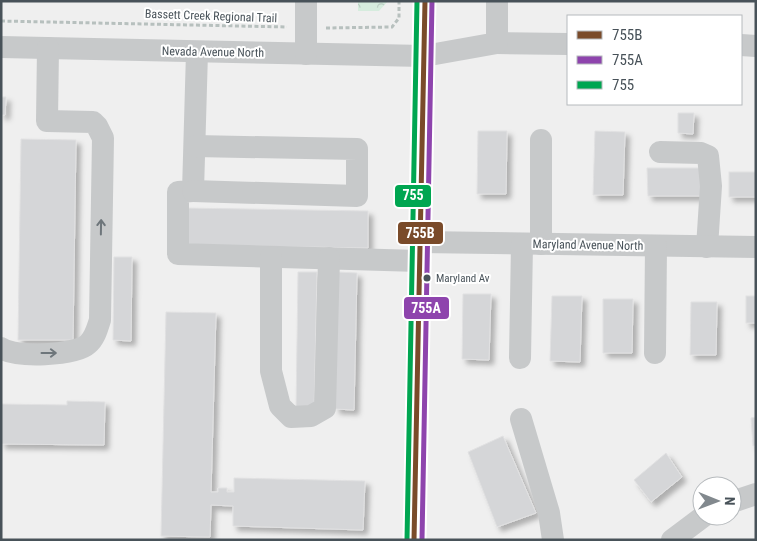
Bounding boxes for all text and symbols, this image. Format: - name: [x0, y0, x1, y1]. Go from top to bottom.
- street label: Bassett Creek Regional Trail: [145, 7, 277, 25]
- legend: [567, 15, 742, 105]
- text: 755B: [612, 26, 642, 44]
- street label: Nevada Avenue North: [162, 44, 264, 60]
- text: 755A: [612, 51, 643, 69]
- text: 755: [612, 76, 634, 94]
- line badge: 755: [394, 184, 432, 208]
- text: 755: [402, 187, 424, 203]
- one-way arrow: [97, 219, 106, 235]
- line badge: 755B: [397, 221, 444, 245]
- text: 755B: [405, 225, 435, 241]
- street label: Maryland Avenue North: [533, 237, 644, 253]
- place label: Maryland Av: [436, 272, 490, 285]
- marker: Maryland Av: [422, 273, 432, 283]
- line badge: 755A: [403, 296, 450, 320]
- text: 755A: [411, 300, 441, 316]
- one-way arrow: [40, 348, 56, 358]
- north arrow: [692, 476, 742, 526]
- text: N: [722, 497, 738, 506]

